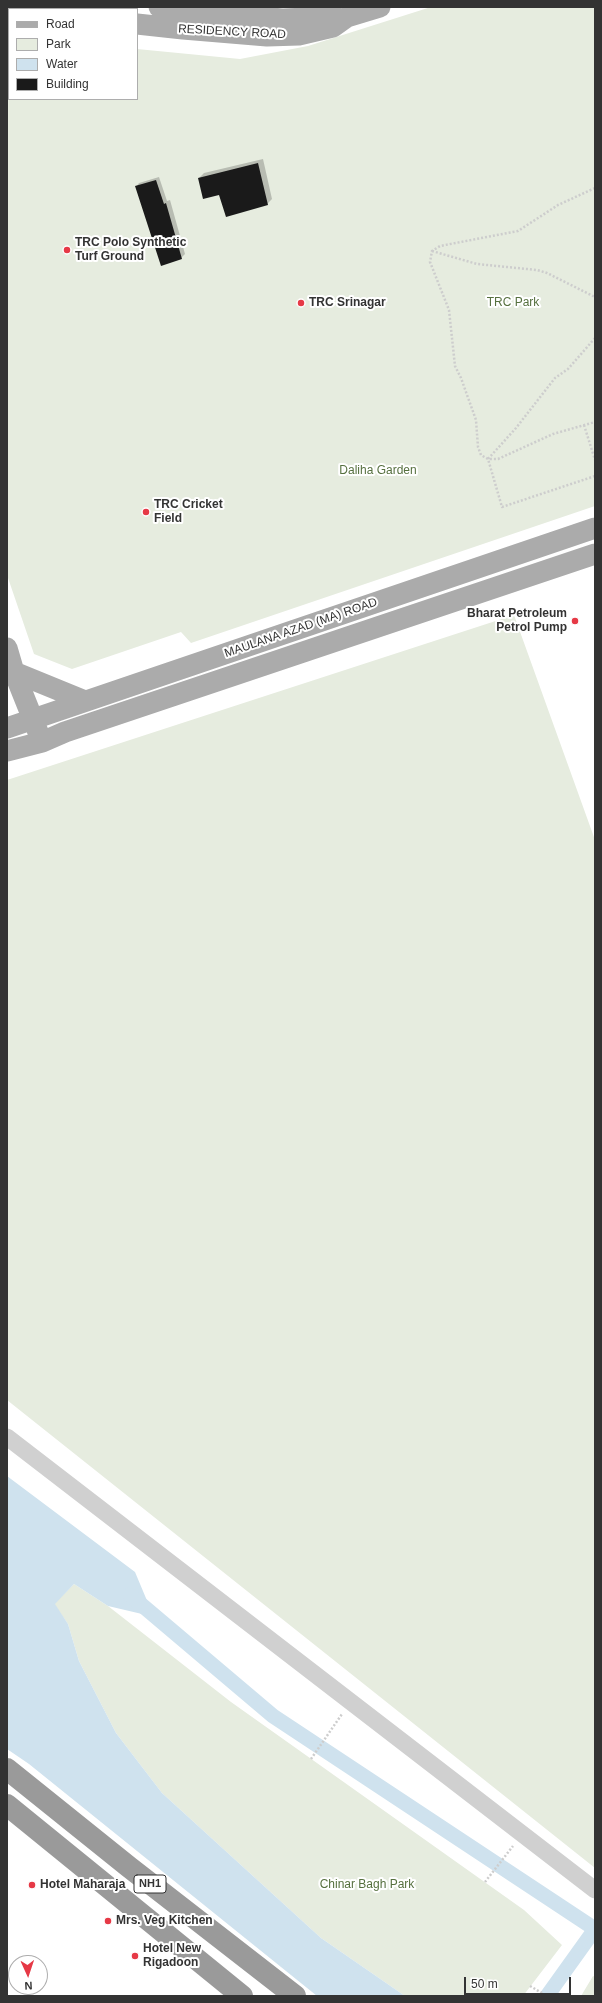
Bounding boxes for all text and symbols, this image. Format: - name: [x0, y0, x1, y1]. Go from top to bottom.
- legend: [8, 8, 138, 100]
- text: Road: [46, 17, 75, 31]
- street label: RESIDENCY ROAD: [178, 22, 286, 42]
- text: Park: [46, 37, 71, 51]
- text: Water: [46, 57, 78, 71]
- text: Building: [46, 77, 89, 91]
- place label: TRC Polo Synthetic Turf Ground: [75, 236, 186, 264]
- marker: TRC Polo Synthetic Turf Ground: [62, 245, 72, 255]
- place label: TRC Srinagar: [309, 296, 386, 310]
- park label: TRC Park: [487, 296, 539, 310]
- marker: TRC Srinagar: [296, 298, 306, 308]
- park label: Daliha Garden: [339, 464, 417, 478]
- place label: TRC Cricket Field: [154, 498, 223, 526]
- marker: TRC Cricket Field: [141, 507, 151, 517]
- street label: MAULANA AZAD (MA) ROAD: [223, 595, 379, 661]
- place label: Bharat Petroleum Petrol Pump: [467, 607, 567, 635]
- marker: Bharat Petroleum Petrol Pump: [570, 616, 580, 626]
- road number: NH1: [134, 1875, 166, 1893]
- place label: Hotel Maharaja: [40, 1878, 125, 1892]
- park label: Chinar Bagh Park: [320, 1878, 414, 1892]
- marker: Hotel Maharaja: [27, 1880, 37, 1890]
- place label: Mrs. Veg Kitchen: [116, 1914, 213, 1928]
- marker: Mrs. Veg Kitchen: [103, 1916, 113, 1926]
- place label: Hotel New Rigadoon: [143, 1942, 201, 1970]
- marker: Hotel New Rigadoon: [130, 1951, 140, 1961]
- north arrow: [8, 1955, 48, 1995]
- scale bar: [466, 1969, 573, 1995]
- text: 50 m: [471, 1977, 498, 1991]
- text: N: [24, 1980, 33, 1992]

